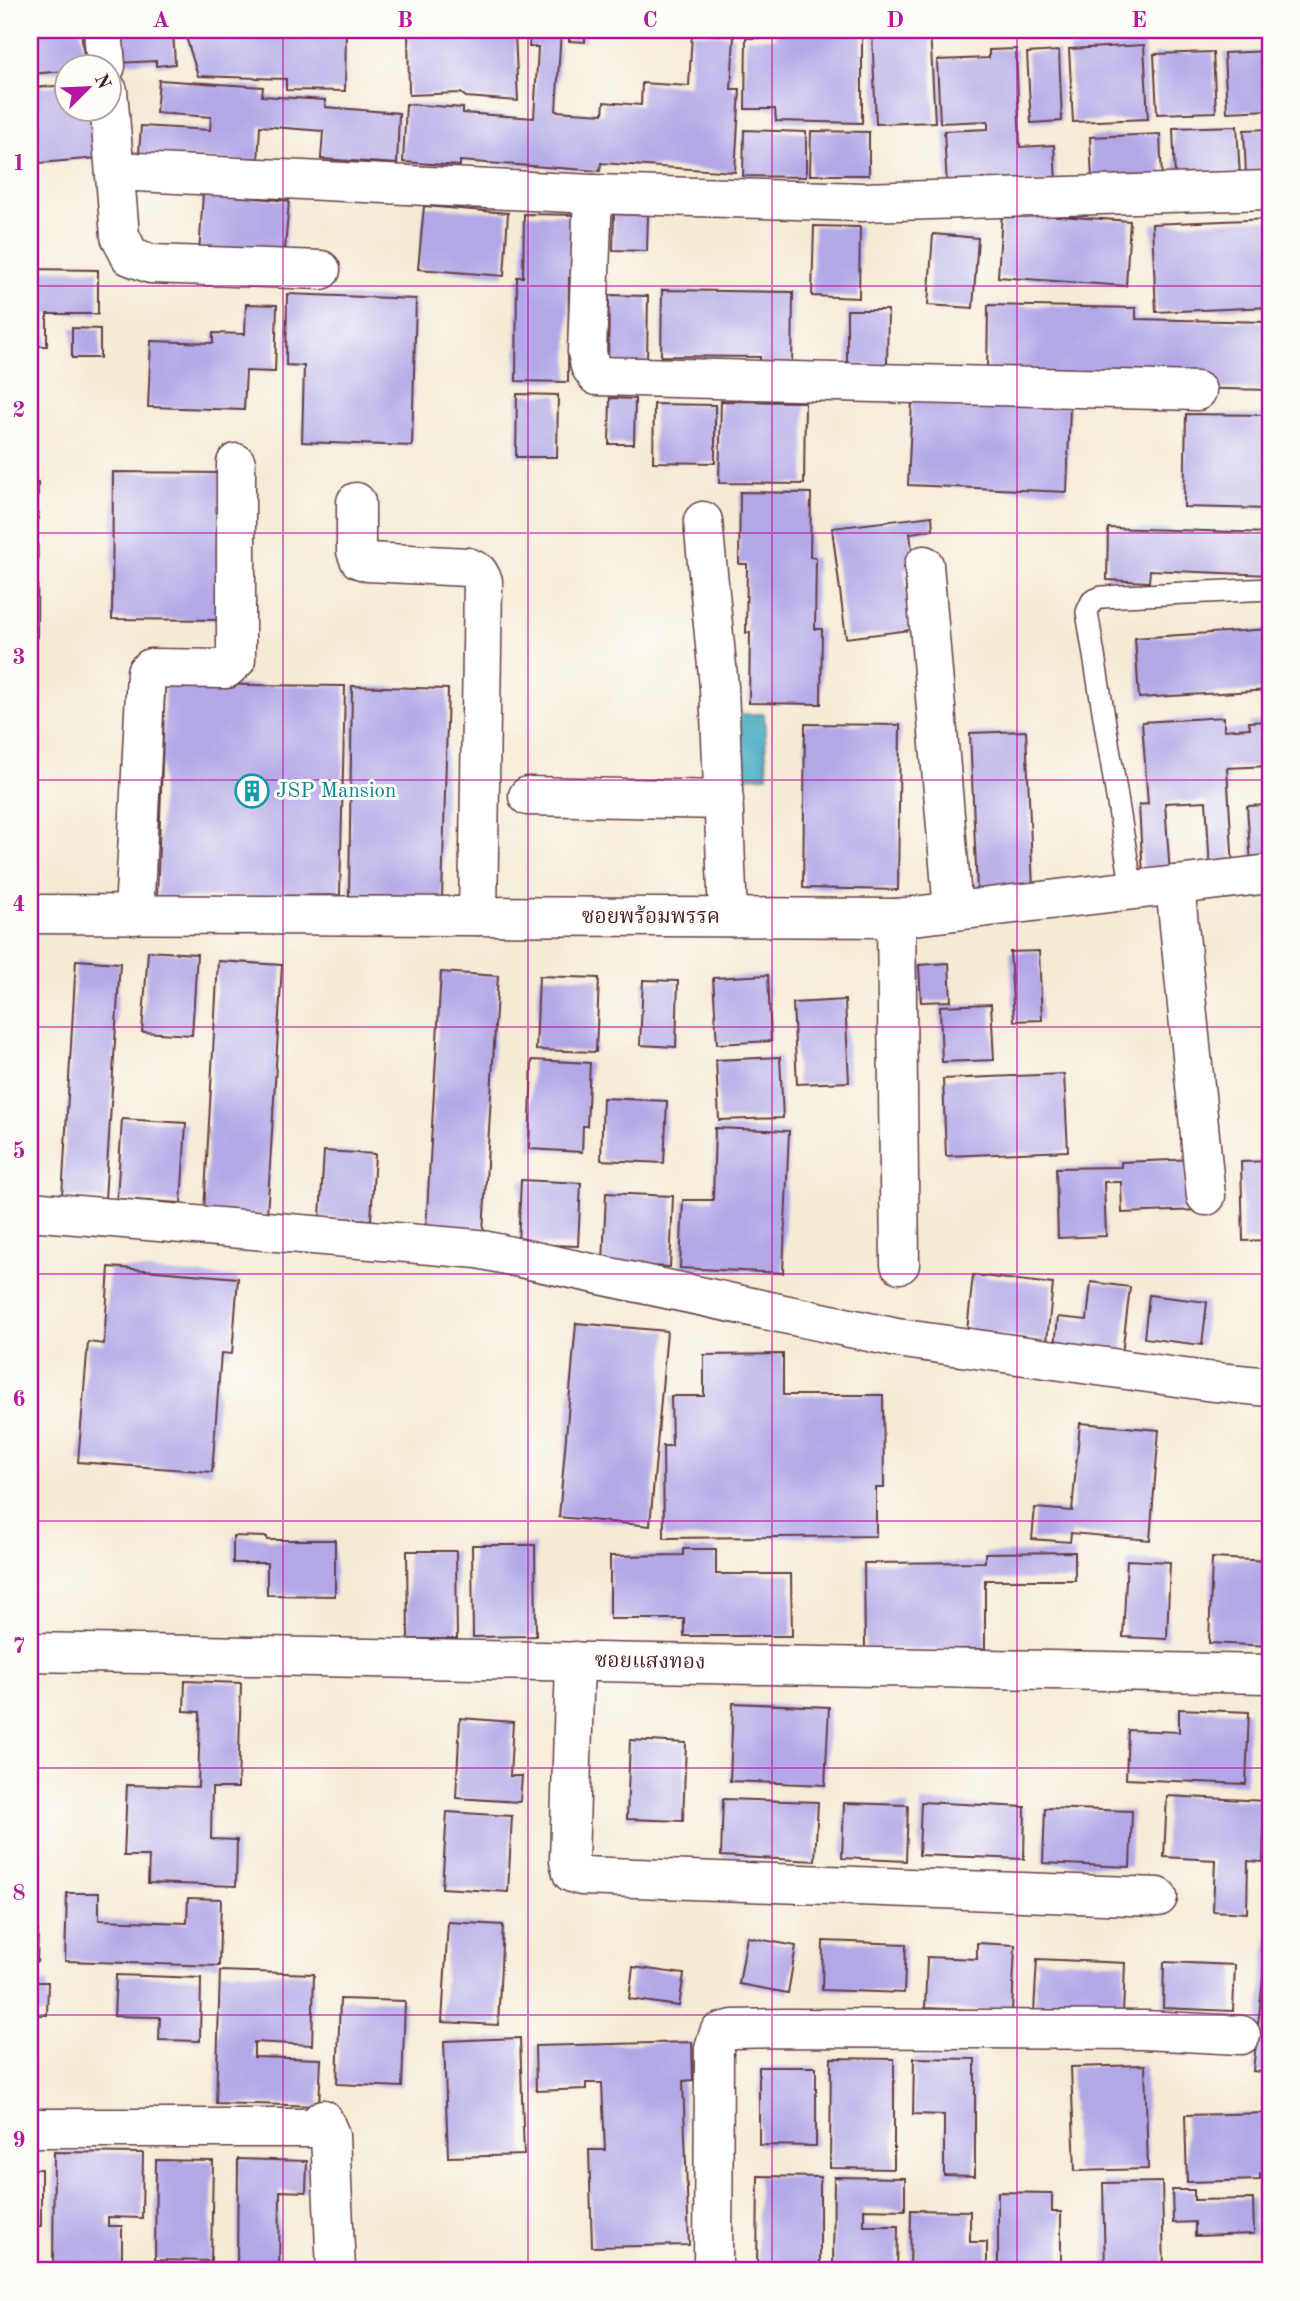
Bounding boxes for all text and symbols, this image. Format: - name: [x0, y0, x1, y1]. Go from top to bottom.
- text: A: [152, 9, 170, 32]
- text: B: [397, 9, 413, 32]
- text: C: [642, 9, 658, 32]
- text: D: [886, 9, 904, 32]
- text: E: [1131, 9, 1147, 32]
- north arrow: [52, 52, 122, 122]
- text: N: [90, 72, 113, 93]
- text: 1: [12, 152, 26, 175]
- text: 2: [12, 399, 26, 422]
- text: 3: [12, 646, 26, 669]
- building icon: JSP Mansion: [233, 772, 271, 810]
- place label: JSP Mansion: [276, 781, 396, 802]
- text: 4: [12, 893, 26, 916]
- street label: ซอยพร้อมพรรค: [582, 905, 720, 928]
- text: 5: [12, 1140, 26, 1163]
- text: 6: [12, 1388, 26, 1411]
- text: 7: [12, 1635, 26, 1658]
- street label: ซอยแสงทอง: [594, 1651, 706, 1673]
- text: 8: [12, 1882, 26, 1905]
- text: 9: [12, 2129, 26, 2152]

